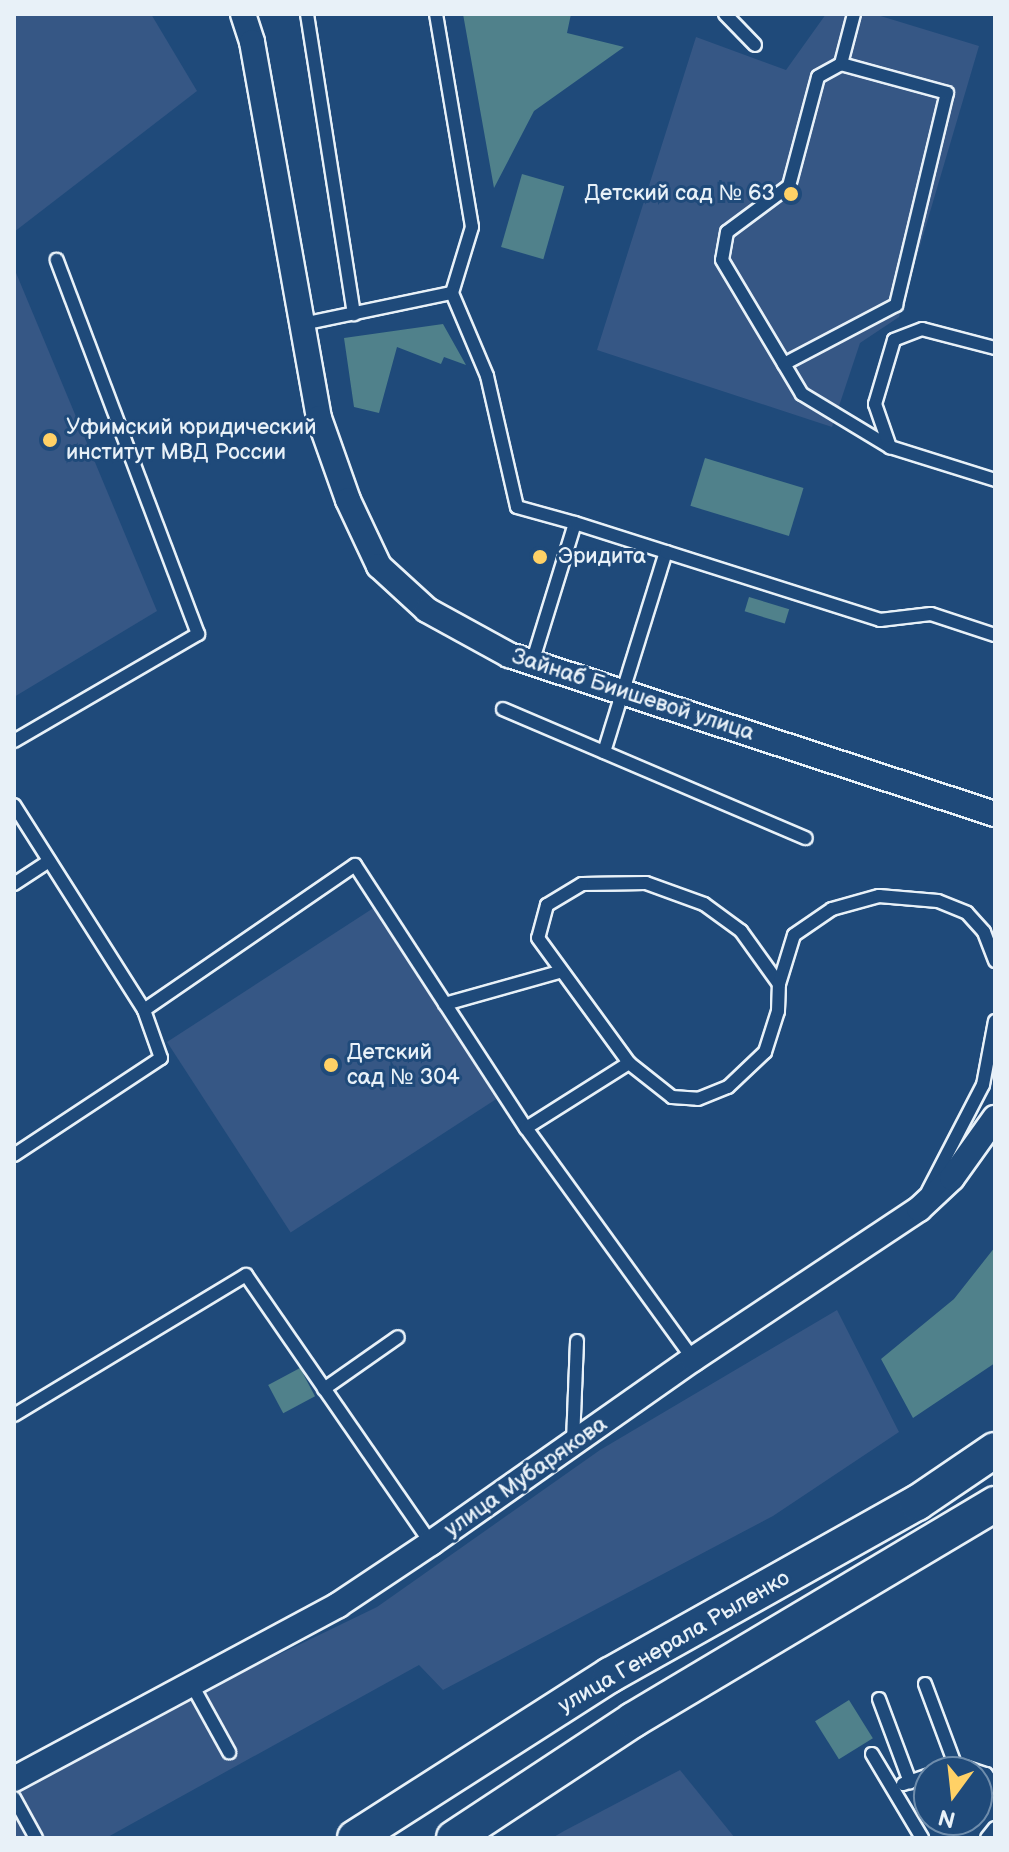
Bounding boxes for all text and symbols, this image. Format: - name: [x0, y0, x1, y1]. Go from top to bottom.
- place label: Детский сад № 63: [584, 181, 775, 207]
- marker: Детский сад № 63: [782, 185, 800, 203]
- place label: Уфимский юридический институт МВД России: [66, 414, 317, 466]
- marker: Уфимский юридический институт МВД России: [41, 431, 59, 449]
- place label: Эридита: [558, 544, 646, 570]
- marker: Эридита: [529, 546, 551, 568]
- street label: Зайнаб Биишевой улица: [508, 643, 758, 747]
- place label: Детский сад № 304: [347, 1039, 460, 1090]
- marker: Детский сад № 304: [322, 1056, 340, 1074]
- street label: улица Мубарякова: [440, 1411, 612, 1543]
- street label: улица Генерала Рыленко: [554, 1565, 794, 1719]
- north arrow: [913, 1756, 993, 1836]
- text: N: [936, 1803, 959, 1833]

